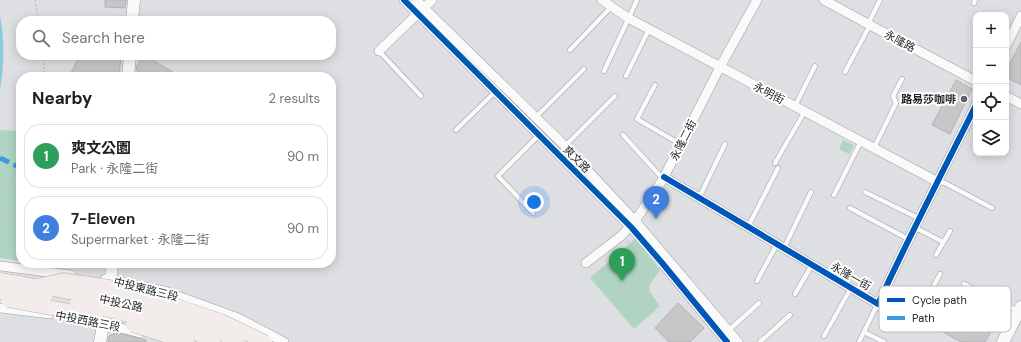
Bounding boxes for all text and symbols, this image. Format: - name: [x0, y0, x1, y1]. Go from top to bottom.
- map controls: [973, 12, 1009, 156]
- button: +: [973, 12, 1009, 48]
- search box: [16, 16, 336, 60]
- icon: search: [30, 27, 52, 49]
- street label: 永隆路: [882, 27, 918, 55]
- text: Search here: [62, 28, 145, 48]
- button: −: [973, 48, 1009, 84]
- street label: 永明街: [751, 79, 787, 107]
- button: locate: [973, 84, 1009, 120]
- text: Nearby: [32, 87, 92, 109]
- text: 2 results: [269, 90, 320, 107]
- place label: 路易莎咖啡: [901, 92, 956, 106]
- marker: 路易莎咖啡: [959, 94, 969, 104]
- street label: 永隆二街: [667, 117, 699, 163]
- button: layers: [973, 120, 1009, 156]
- text: 爽文公園: [71, 138, 131, 158]
- street label: 爽文路: [560, 142, 594, 176]
- text: 1: [44, 148, 48, 165]
- text: 90 m: [287, 148, 319, 165]
- text: Park · 永隆二街: [71, 160, 158, 177]
- pin: 2: [643, 186, 669, 219]
- your location: [524, 192, 544, 212]
- text: 7-Eleven: [71, 209, 135, 229]
- text: 2: [42, 220, 50, 237]
- text: 90 m: [287, 220, 319, 237]
- text: Supermarket · 永隆二街: [71, 231, 210, 248]
- pin: 1: [609, 248, 635, 281]
- street label: 永隆一街: [828, 259, 874, 293]
- street label: 中投東路三段: [112, 274, 180, 304]
- legend: [879, 286, 1011, 332]
- street label: 中投公路: [98, 292, 144, 314]
- text: Cycle path: [912, 293, 967, 307]
- street label: 中投西路三段: [54, 308, 122, 334]
- text: Path: [912, 311, 935, 325]

